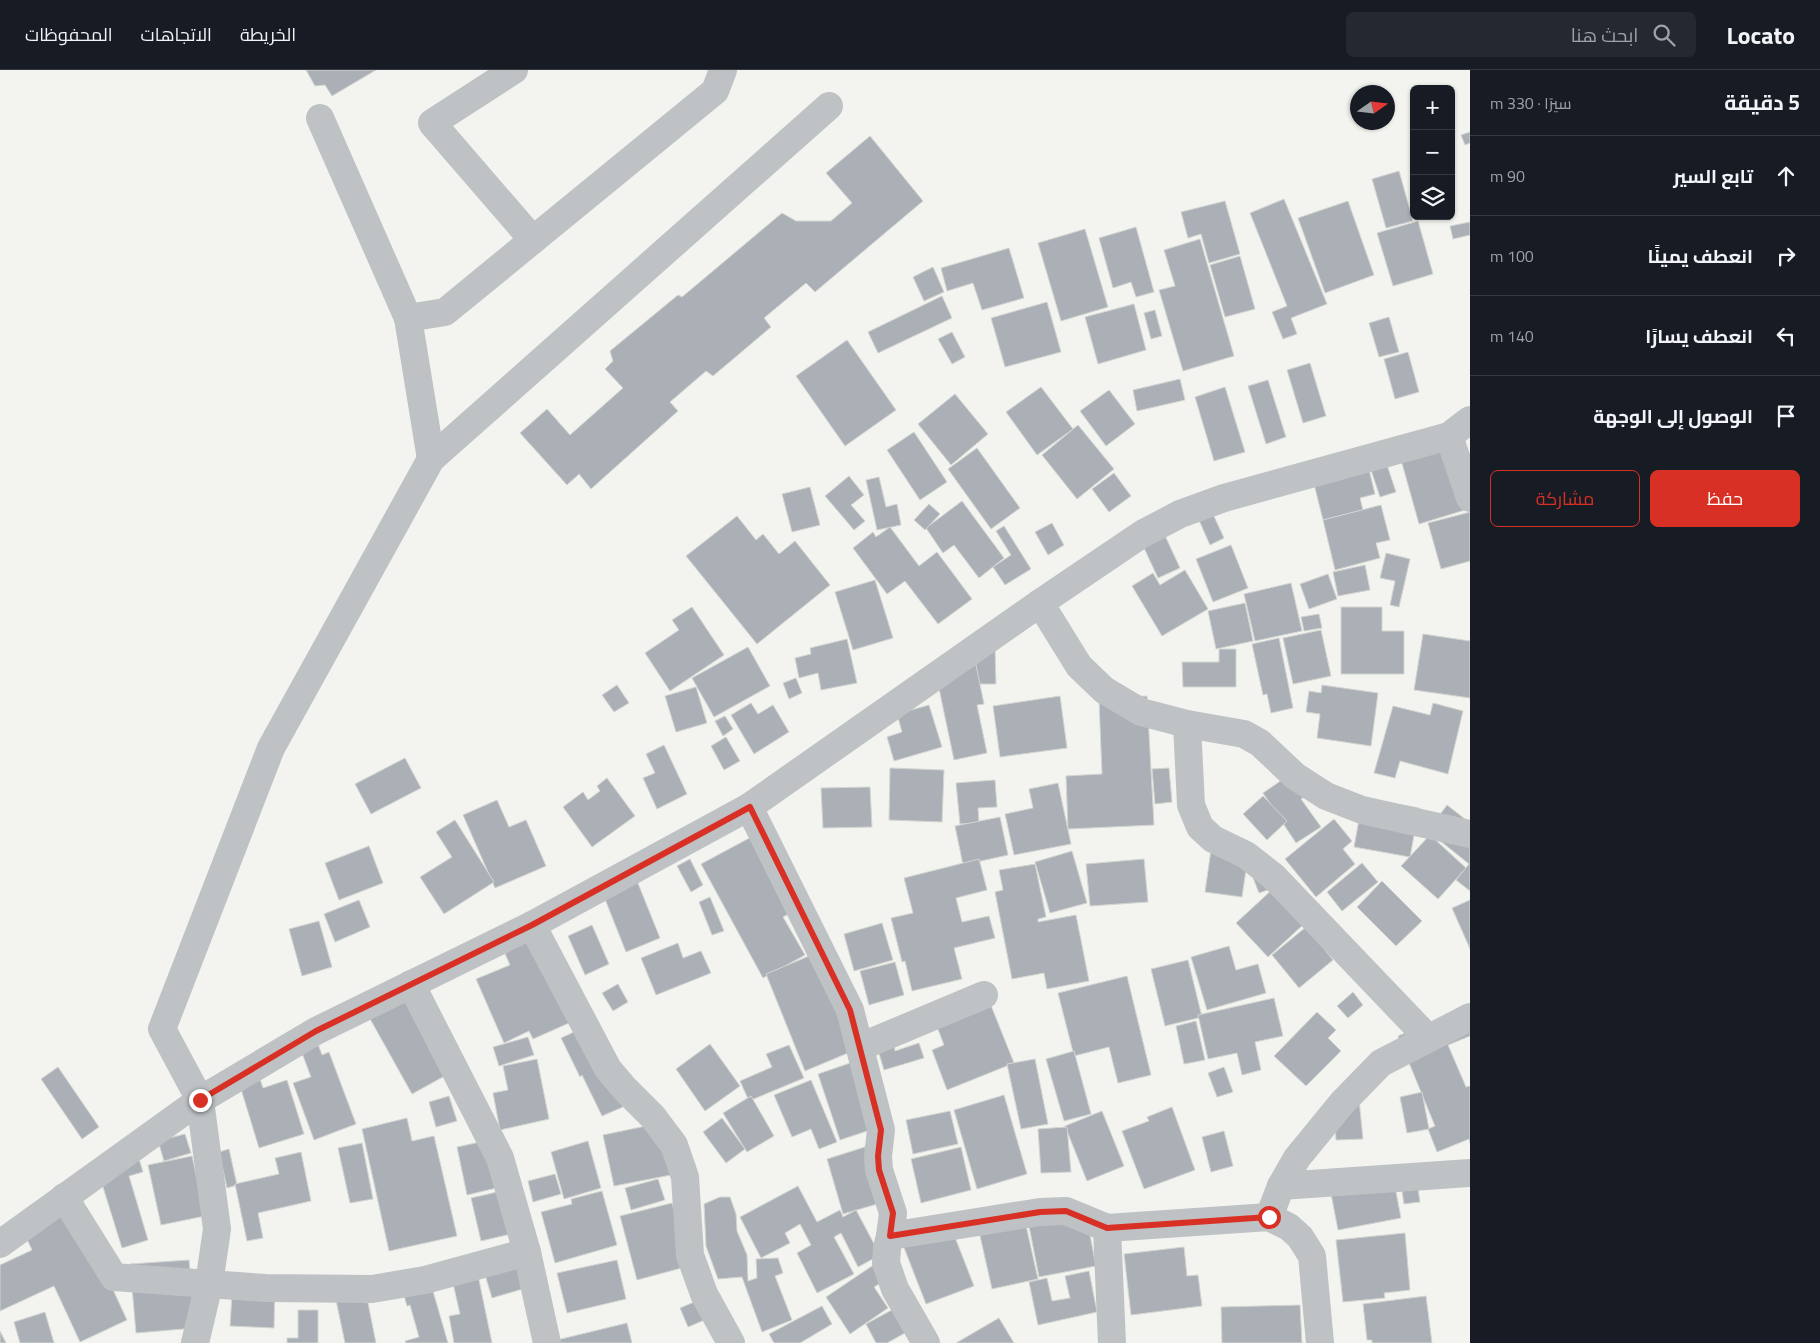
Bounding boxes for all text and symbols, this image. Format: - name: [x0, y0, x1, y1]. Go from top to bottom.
- search box: [1346, 12, 1696, 57]
- text: Locato: [1726, 17, 1795, 53]
- text: ابحث هنا: [1571, 20, 1638, 49]
- text: المحفوظات: [25, 21, 113, 48]
- text: الاتجاهات: [141, 21, 212, 48]
- text: الخريطة: [240, 21, 296, 48]
- icon: search: [1650, 21, 1678, 49]
- north arrow: [1350, 85, 1395, 130]
- map controls: [1410, 85, 1455, 220]
- button: +: [1410, 85, 1455, 130]
- text: 5 دقيقة: [1724, 86, 1800, 118]
- text: سيرًا · 330 m: [1490, 91, 1571, 115]
- button: −: [1410, 130, 1455, 175]
- text: تابع السير: [1673, 161, 1753, 190]
- icon: ahead: [1772, 162, 1800, 190]
- text: 90 m: [1490, 164, 1525, 188]
- button: layers: [1410, 175, 1455, 220]
- text: انعطف يمينًا: [1648, 241, 1753, 270]
- icon: right: [1772, 242, 1800, 270]
- text: 100 m: [1490, 244, 1534, 268]
- text: انعطف يسارًا: [1645, 321, 1753, 350]
- icon: left: [1772, 322, 1800, 350]
- text: 140 m: [1490, 324, 1534, 348]
- text: الوصول إلى الوجهة: [1593, 401, 1753, 430]
- icon: arrive: [1772, 402, 1800, 430]
- button: مشاركة: [1490, 470, 1640, 527]
- button: حفظ: [1650, 470, 1800, 527]
- route end: [189, 1089, 212, 1112]
- route start: [1258, 1206, 1281, 1229]

